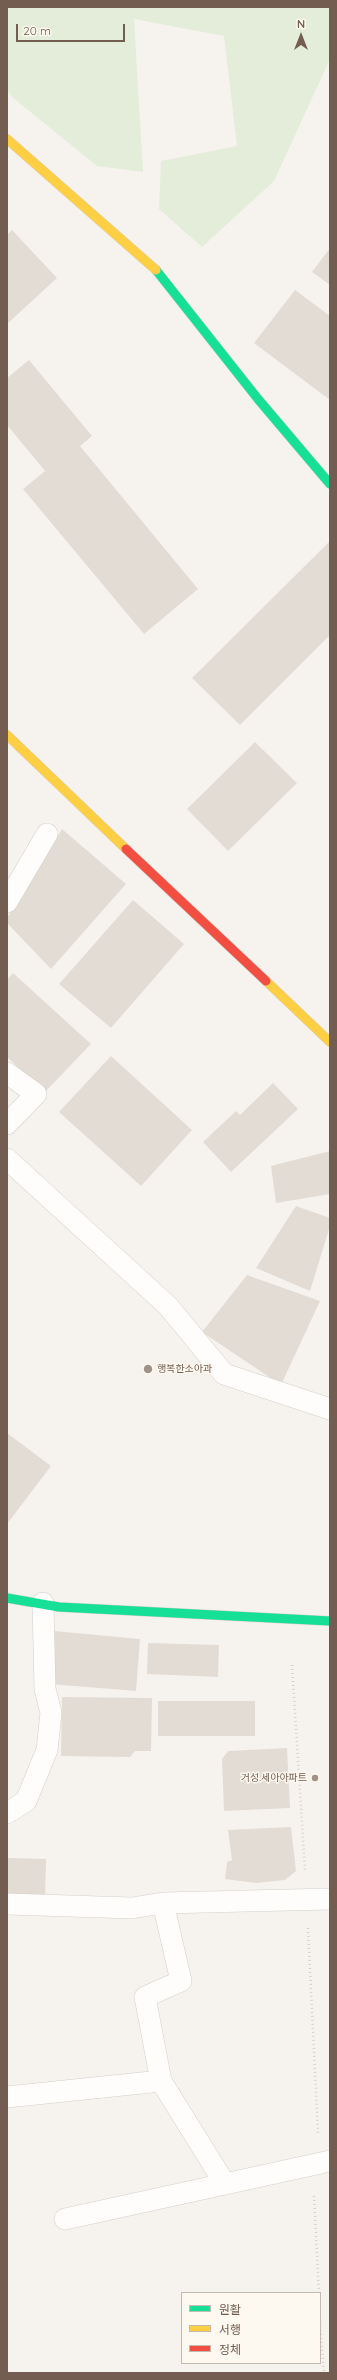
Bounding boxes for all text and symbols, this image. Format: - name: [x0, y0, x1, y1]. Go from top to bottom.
- scale bar: [18, 16, 127, 42]
- north arrow: [281, 16, 321, 56]
- text: N: [297, 17, 305, 31]
- text: 20 m: [23, 23, 51, 38]
- marker: 행복한소아과: [142, 1363, 154, 1375]
- place label: 행복한소아과: [157, 1363, 212, 1375]
- place label: 거성.세아아파트: [241, 1772, 307, 1784]
- marker: 거성.세아아파트: [310, 1773, 320, 1783]
- legend: [181, 2292, 321, 2364]
- text: 원활: [219, 2302, 241, 2317]
- text: 서행: [219, 2322, 241, 2337]
- text: 정체: [219, 2342, 241, 2357]

